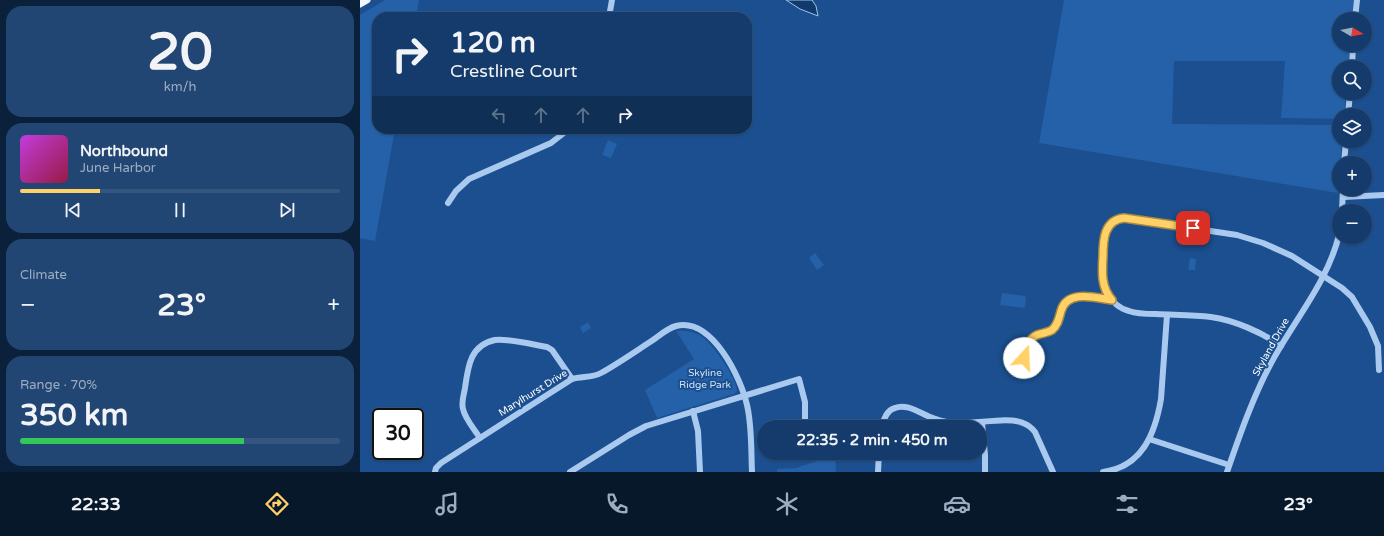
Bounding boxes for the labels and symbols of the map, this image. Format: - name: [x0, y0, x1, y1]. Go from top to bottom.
- north arrow: [1332, 12, 1372, 52]
- pin: [1176, 211, 1210, 245]
- street label: Skyland Drive: [1250, 316, 1292, 378]
- position arrow: [1003, 337, 1045, 379]
- street label: Marylhurst Drive: [496, 367, 570, 419]
- park label: Skyline Ridge Park: [679, 367, 731, 391]
- speed limit sign: 30: [372, 408, 424, 460]

